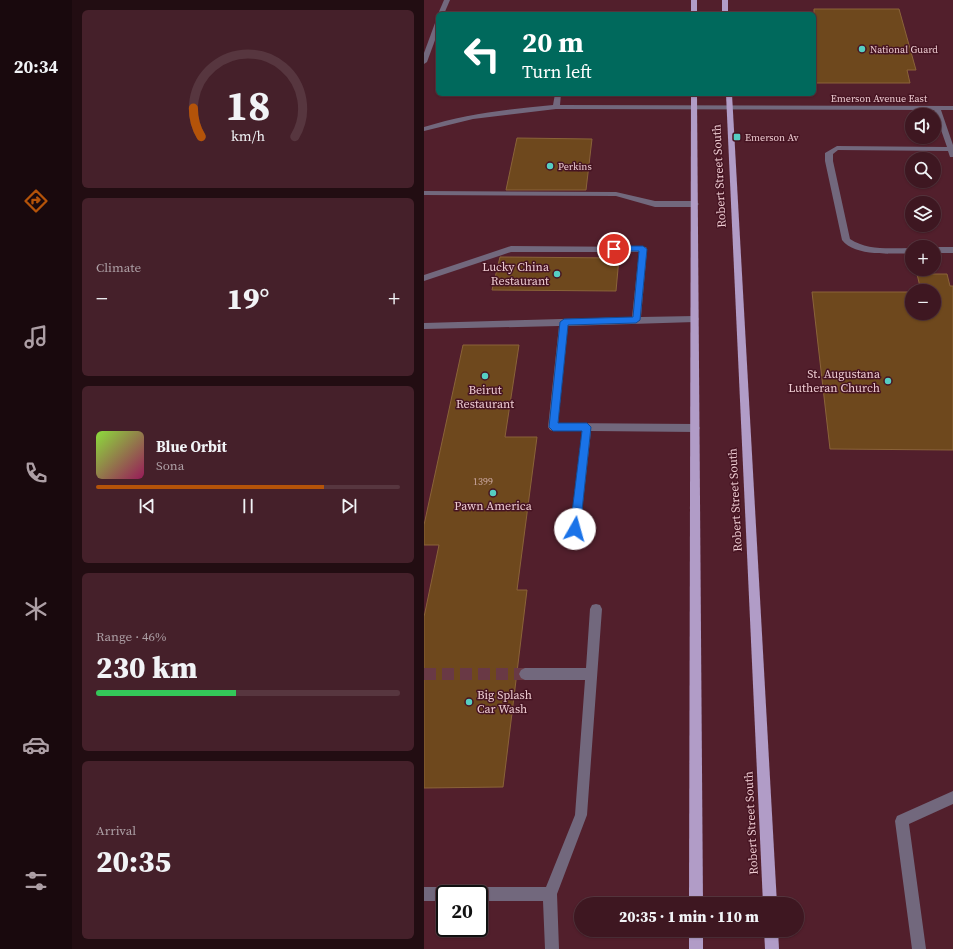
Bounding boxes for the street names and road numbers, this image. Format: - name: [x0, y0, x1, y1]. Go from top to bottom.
- street label: Emerson Avenue East: [831, 92, 928, 105]
- street label: Robert Street South: [708, 124, 730, 228]
- street label: Robert Street South: [724, 448, 746, 552]
- street label: Robert Street South: [740, 771, 762, 875]

